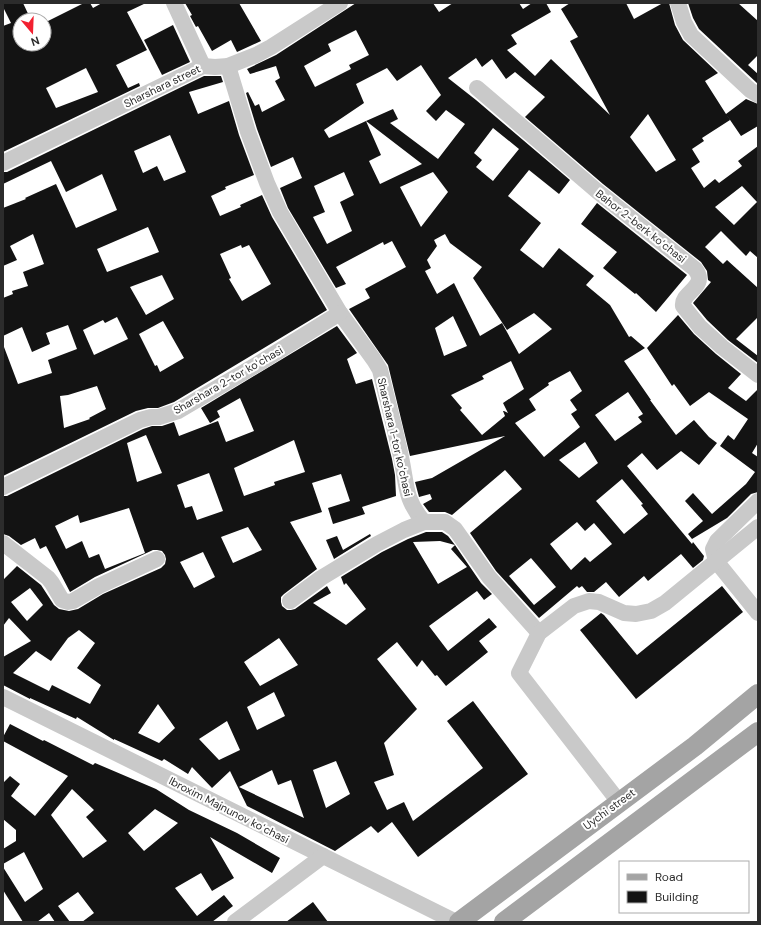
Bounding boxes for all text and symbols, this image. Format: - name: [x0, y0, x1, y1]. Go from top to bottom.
- north arrow: [12, 12, 52, 52]
- text: N: [29, 34, 41, 49]
- street label: Sharshara street: [121, 61, 203, 111]
- street label: Bahor 2-berk koʻchasi: [593, 186, 689, 266]
- street label: Sharshara 2-tor koʻchasi: [171, 343, 285, 417]
- street label: Sharshara 1-tor koʻchasi: [375, 376, 415, 498]
- street label: Ibroxim Majnunov koʻchasi: [167, 774, 291, 846]
- street label: Uychi street: [580, 785, 638, 833]
- legend: [619, 861, 749, 913]
- text: Road: [655, 869, 683, 885]
- text: Building: [655, 889, 699, 905]

